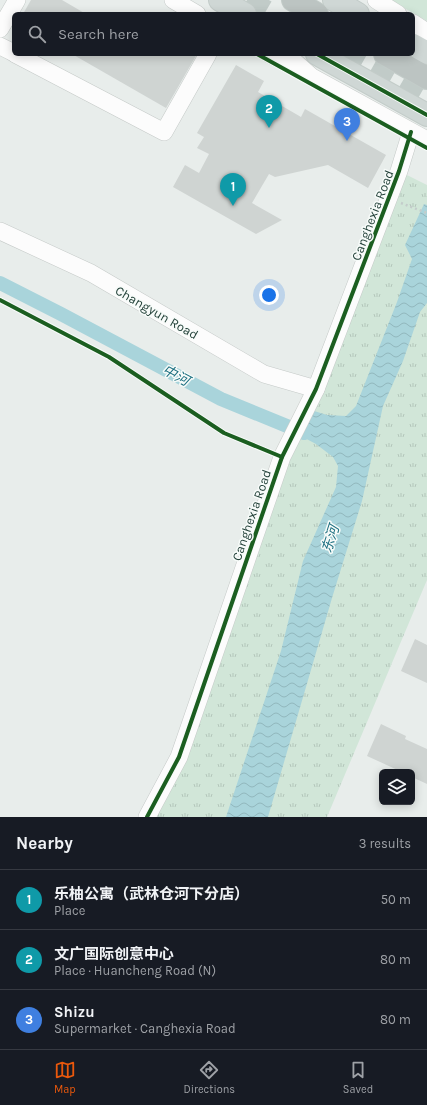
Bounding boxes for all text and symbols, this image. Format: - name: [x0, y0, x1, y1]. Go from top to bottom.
- search box: [12, 12, 415, 56]
- icon: search: [26, 23, 48, 45]
- text: Search here: [58, 25, 139, 43]
- pin: 2: [256, 95, 282, 128]
- pin: 3: [334, 108, 360, 141]
- street label: Canghexia Road: [348, 168, 397, 262]
- pin: 1: [220, 173, 246, 206]
- street label: Changyun Road: [113, 283, 201, 342]
- your location: [259, 285, 279, 305]
- water label: 中河: [159, 361, 195, 391]
- street label: Canghexia Road: [229, 468, 274, 563]
- water label: 东河: [318, 520, 344, 555]
- map controls: [379, 769, 415, 805]
- button: layers: [379, 769, 415, 805]
- text: Nearby: [16, 833, 73, 853]
- text: 3 results: [359, 836, 411, 851]
- text: 乐柚公寓（武林仓河下分店）: [54, 885, 249, 903]
- text: 1: [27, 892, 31, 907]
- text: 50 m: [381, 892, 411, 907]
- text: Place: [54, 903, 85, 918]
- text: 文广国际创意中心: [54, 945, 174, 963]
- text: 2: [25, 952, 33, 967]
- text: 80 m: [380, 952, 411, 967]
- text: Place · Huancheng Road (N): [54, 963, 216, 978]
- text: Shizu: [54, 1003, 95, 1021]
- text: 3: [25, 1012, 33, 1027]
- text: 80 m: [380, 1012, 411, 1027]
- text: Supermarket · Canghexia Road: [54, 1021, 236, 1036]
- tab: Map: [54, 1059, 76, 1096]
- tab: Directions: [183, 1059, 235, 1096]
- tab: Saved: [343, 1059, 373, 1096]

